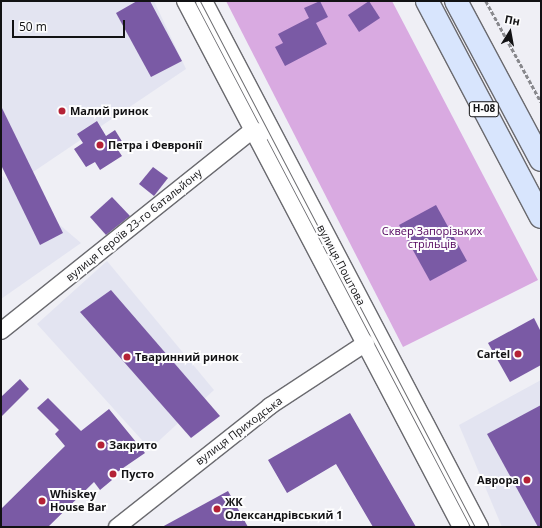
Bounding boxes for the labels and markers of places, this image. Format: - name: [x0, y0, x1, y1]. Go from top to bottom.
- place label: Малий ринок: [70, 104, 149, 118]
- marker: Малий ринок: [57, 106, 67, 116]
- place label: Петра і Февронії: [108, 138, 202, 152]
- marker: Петра і Февронії: [95, 140, 105, 150]
- place label: Cartel: [477, 347, 510, 361]
- marker: Cartel: [513, 349, 523, 359]
- place label: Тваринний ринок: [135, 350, 239, 364]
- marker: Тваринний ринок: [122, 352, 132, 362]
- place label: Закрито: [109, 438, 157, 452]
- marker: Закрито: [96, 440, 106, 450]
- place label: Пусто: [121, 467, 154, 481]
- marker: Пусто: [108, 469, 118, 479]
- place label: Аврора: [477, 473, 519, 487]
- marker: Аврора: [522, 475, 532, 485]
- place label: Whiskey House Bar: [50, 488, 106, 514]
- marker: Whiskey House Bar: [37, 496, 47, 506]
- place label: ЖК Олександрівський 1: [225, 496, 342, 522]
- marker: ЖК Олександрівський 1: [212, 504, 222, 514]

